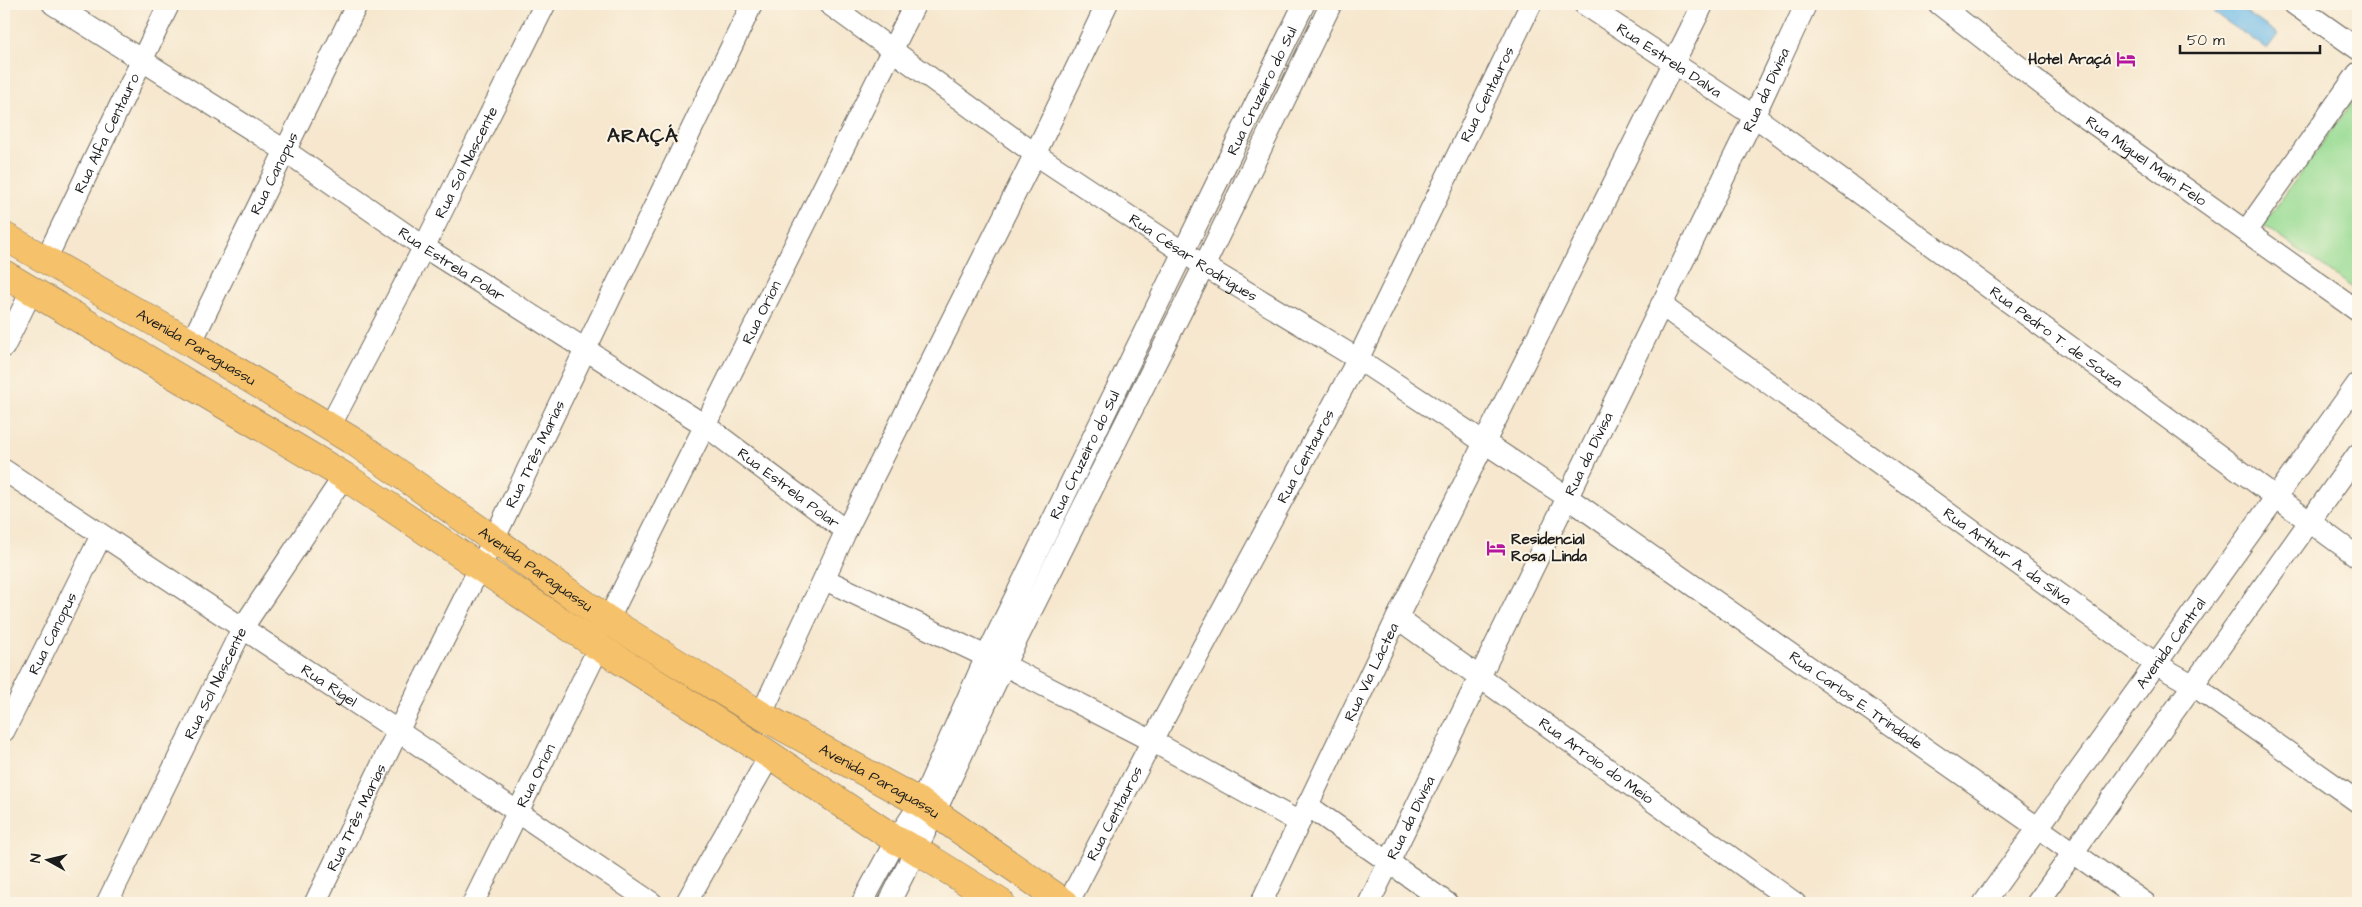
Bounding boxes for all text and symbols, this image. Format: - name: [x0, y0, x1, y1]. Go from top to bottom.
- street label: Rua Estrela Dalva: [1612, 18, 1726, 103]
- scale bar: [2180, 22, 2320, 54]
- street label: Rua Cruzeiro do Sul: [1222, 23, 1303, 159]
- text: 50 m: [2187, 30, 2225, 51]
- street label: Rua Centauros: [1455, 43, 1520, 146]
- street label: Rua da Divisa: [1738, 44, 1795, 136]
- hotel icon: Hotel Araçá: [2115, 48, 2137, 70]
- place label: Hotel Araçá: [2028, 49, 2111, 70]
- street label: Rua Alfa Centauro: [69, 69, 145, 197]
- street label: Rua Sol Nascente: [430, 103, 503, 222]
- street label: Rua Miguel Main Felo: [2081, 111, 2211, 212]
- district label: ARAÇÁ: [607, 122, 679, 150]
- street label: Rua Canopus: [245, 128, 304, 218]
- street label: Rua César Rodrigues: [1125, 209, 1262, 307]
- street label: Rua Estrela Polar: [394, 222, 509, 307]
- street label: Rua Orion: [737, 277, 787, 348]
- street label: Rua Pedro T. de Souza: [1985, 281, 2127, 393]
- street label: Avenida Paraguassu: [132, 304, 260, 391]
- street label: Rua Cruzeiro do Sul: [1045, 387, 1125, 523]
- street label: Rua Três Marias: [501, 397, 571, 512]
- street label: Rua Centauros: [1272, 405, 1340, 507]
- street label: Rua da Divisa: [1560, 408, 1619, 499]
- street label: Rua Estrela Polar: [733, 443, 844, 534]
- street label: Rua Arthur A. da Silva: [1939, 503, 2076, 611]
- street label: Avenida Paraguassu: [474, 522, 597, 617]
- place label: Residencial Rosa Linda: [1511, 529, 1587, 567]
- hotel icon: Residencial Rosa Linda: [1485, 537, 1507, 559]
- street label: Rua Canopus: [24, 588, 83, 678]
- street label: Avenida Central: [2131, 594, 2211, 693]
- street label: Rua Via Láctea: [1339, 619, 1404, 725]
- street label: Rua Sol Nascente: [179, 624, 252, 743]
- street label: Rua Carlos E. Trindade: [1785, 646, 1927, 754]
- street label: Rua Rigel: [297, 660, 361, 712]
- street label: Rua Arroio do Meio: [1534, 713, 1658, 810]
- street label: Avenida Paraguassu: [815, 739, 944, 824]
- street label: Rua Orion: [512, 740, 561, 811]
- street label: Rua Três Marias: [322, 760, 392, 875]
- street label: Rua Centauros: [1082, 762, 1148, 864]
- street label: Rua da Divisa: [1382, 772, 1441, 863]
- north arrow: [22, 834, 72, 884]
- text: N: [26, 852, 47, 864]

